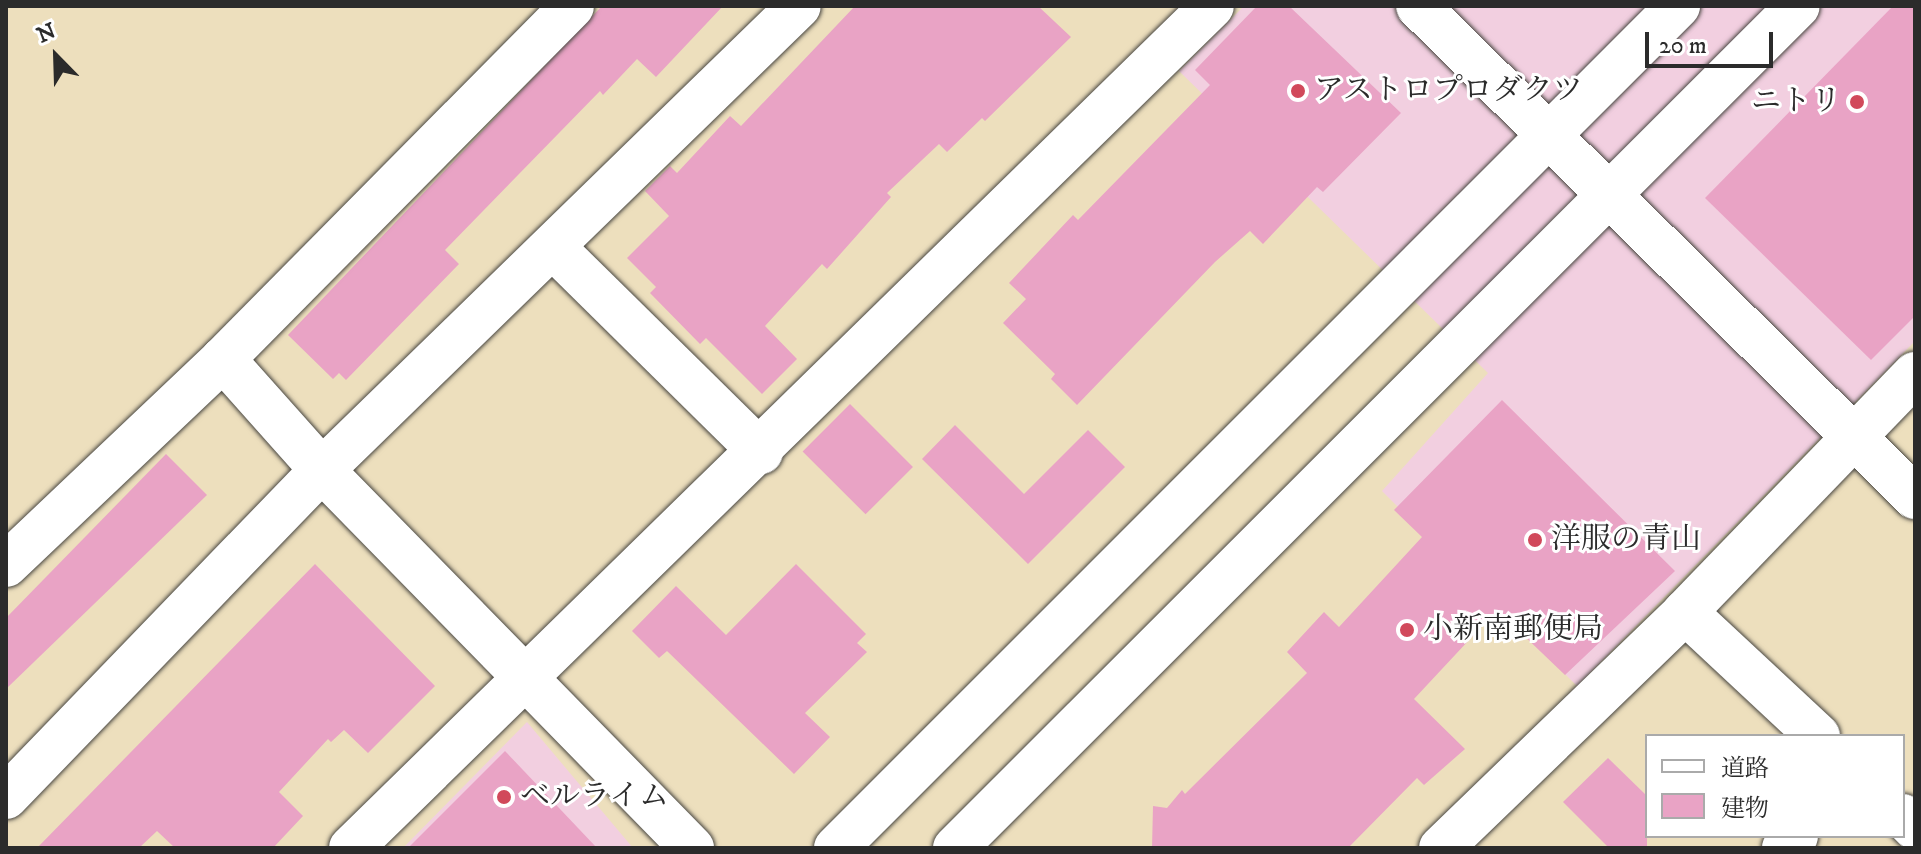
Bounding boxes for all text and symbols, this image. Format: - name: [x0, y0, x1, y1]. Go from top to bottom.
- north arrow: [16, 16, 96, 96]
- scale bar: [1649, 16, 1777, 66]
- text: N: [33, 17, 60, 49]
- text: 20 m: [1659, 31, 1707, 61]
- place label: アストロプロダクツ: [1314, 73, 1584, 109]
- marker: アストロプロダクツ: [1289, 82, 1307, 100]
- place label: ニトリ: [1751, 84, 1841, 120]
- marker: ニトリ: [1848, 93, 1866, 111]
- place label: 洋服の青山: [1551, 522, 1701, 558]
- marker: 洋服の青山: [1526, 531, 1544, 549]
- place label: 小新南郵便局: [1423, 612, 1603, 648]
- marker: 小新南郵便局: [1398, 621, 1416, 639]
- legend: [1645, 734, 1905, 838]
- text: 道路: [1721, 754, 1769, 784]
- place label: ベルライム: [520, 779, 670, 815]
- marker: ベルライム: [495, 788, 513, 806]
- text: 建物: [1721, 794, 1769, 824]

